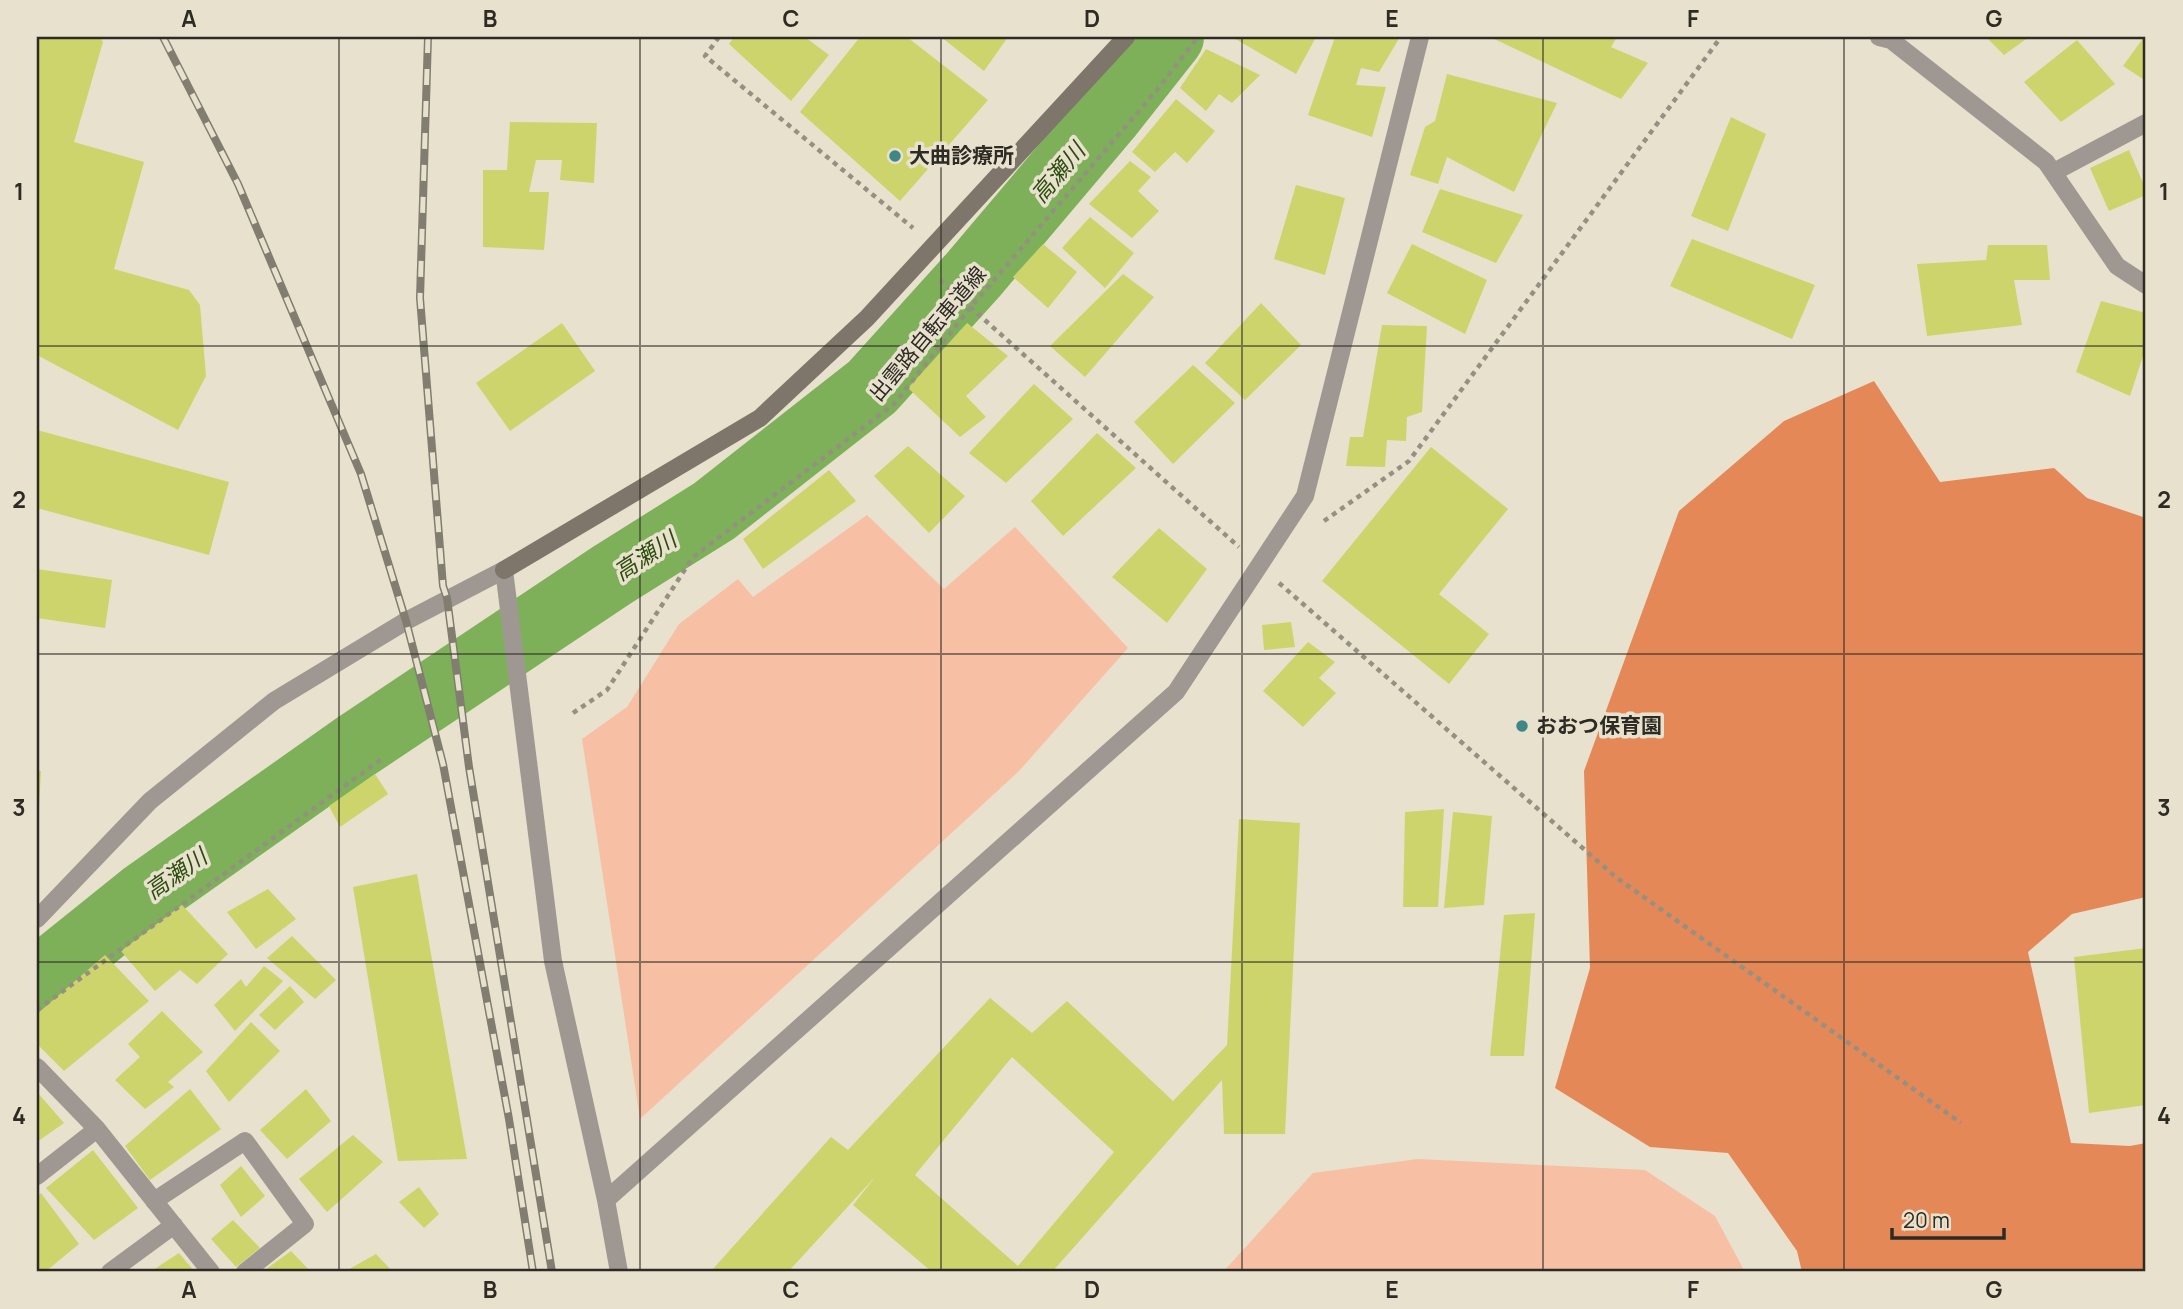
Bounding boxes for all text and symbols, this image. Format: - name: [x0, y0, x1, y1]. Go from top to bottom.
- text: A: [181, 2, 197, 34]
- text: B: [483, 2, 497, 34]
- text: C: [783, 2, 800, 34]
- text: D: [1084, 2, 1100, 34]
- text: E: [1385, 2, 1399, 34]
- text: F: [1687, 2, 1699, 34]
- text: G: [1986, 2, 2003, 34]
- water label: 高瀬川: [1023, 133, 1094, 209]
- place label: 大曲診療所: [909, 141, 1014, 169]
- marker: 大曲診療所: [887, 148, 903, 164]
- text: 1: [14, 175, 24, 207]
- text: 1: [2159, 175, 2169, 207]
- street label: 出雲路自転車道線: [863, 260, 992, 407]
- text: 2: [12, 483, 26, 515]
- text: 2: [2157, 483, 2171, 515]
- water label: 高瀬川: [607, 521, 685, 587]
- place label: おおつ保育園: [1536, 711, 1662, 739]
- marker: おおつ保育園: [1514, 718, 1530, 734]
- text: 3: [12, 791, 26, 823]
- text: 3: [2157, 791, 2171, 823]
- water label: 高瀬川: [138, 839, 215, 906]
- text: 4: [12, 1099, 26, 1131]
- text: 4: [2157, 1099, 2171, 1131]
- scale bar: [1892, 1197, 2004, 1241]
- text: 20 m: [1903, 1206, 1950, 1234]
- text: A: [181, 1273, 197, 1305]
- text: B: [483, 1273, 497, 1305]
- text: C: [783, 1273, 800, 1305]
- text: D: [1084, 1273, 1100, 1305]
- text: E: [1385, 1273, 1399, 1305]
- text: F: [1687, 1273, 1699, 1305]
- text: G: [1986, 1273, 2003, 1305]

